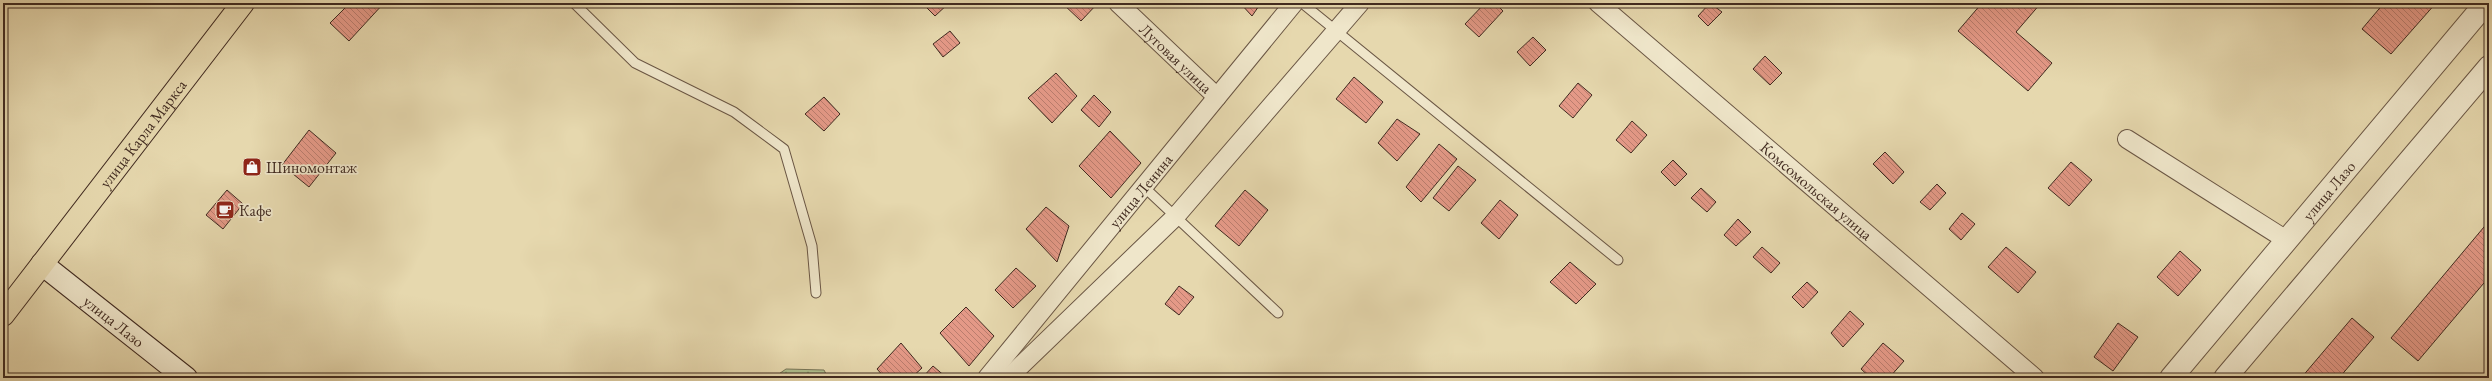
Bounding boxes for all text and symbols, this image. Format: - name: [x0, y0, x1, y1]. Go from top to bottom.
- street label: Луговая улица: [1135, 18, 1217, 98]
- street label: улица Карла Маркса: [94, 74, 191, 192]
- street label: Комсомольская улица: [1756, 136, 1878, 245]
- street label: улица Ленина: [1104, 149, 1177, 232]
- shop icon: Шиномонтаж: [241, 156, 263, 178]
- street label: улица Лазо: [2297, 156, 2360, 225]
- place label: Шиномонтаж: [266, 157, 357, 178]
- cafe icon: Кафе: [214, 199, 236, 221]
- place label: Кафе: [239, 200, 272, 221]
- street label: улица Лазо: [79, 290, 149, 352]

